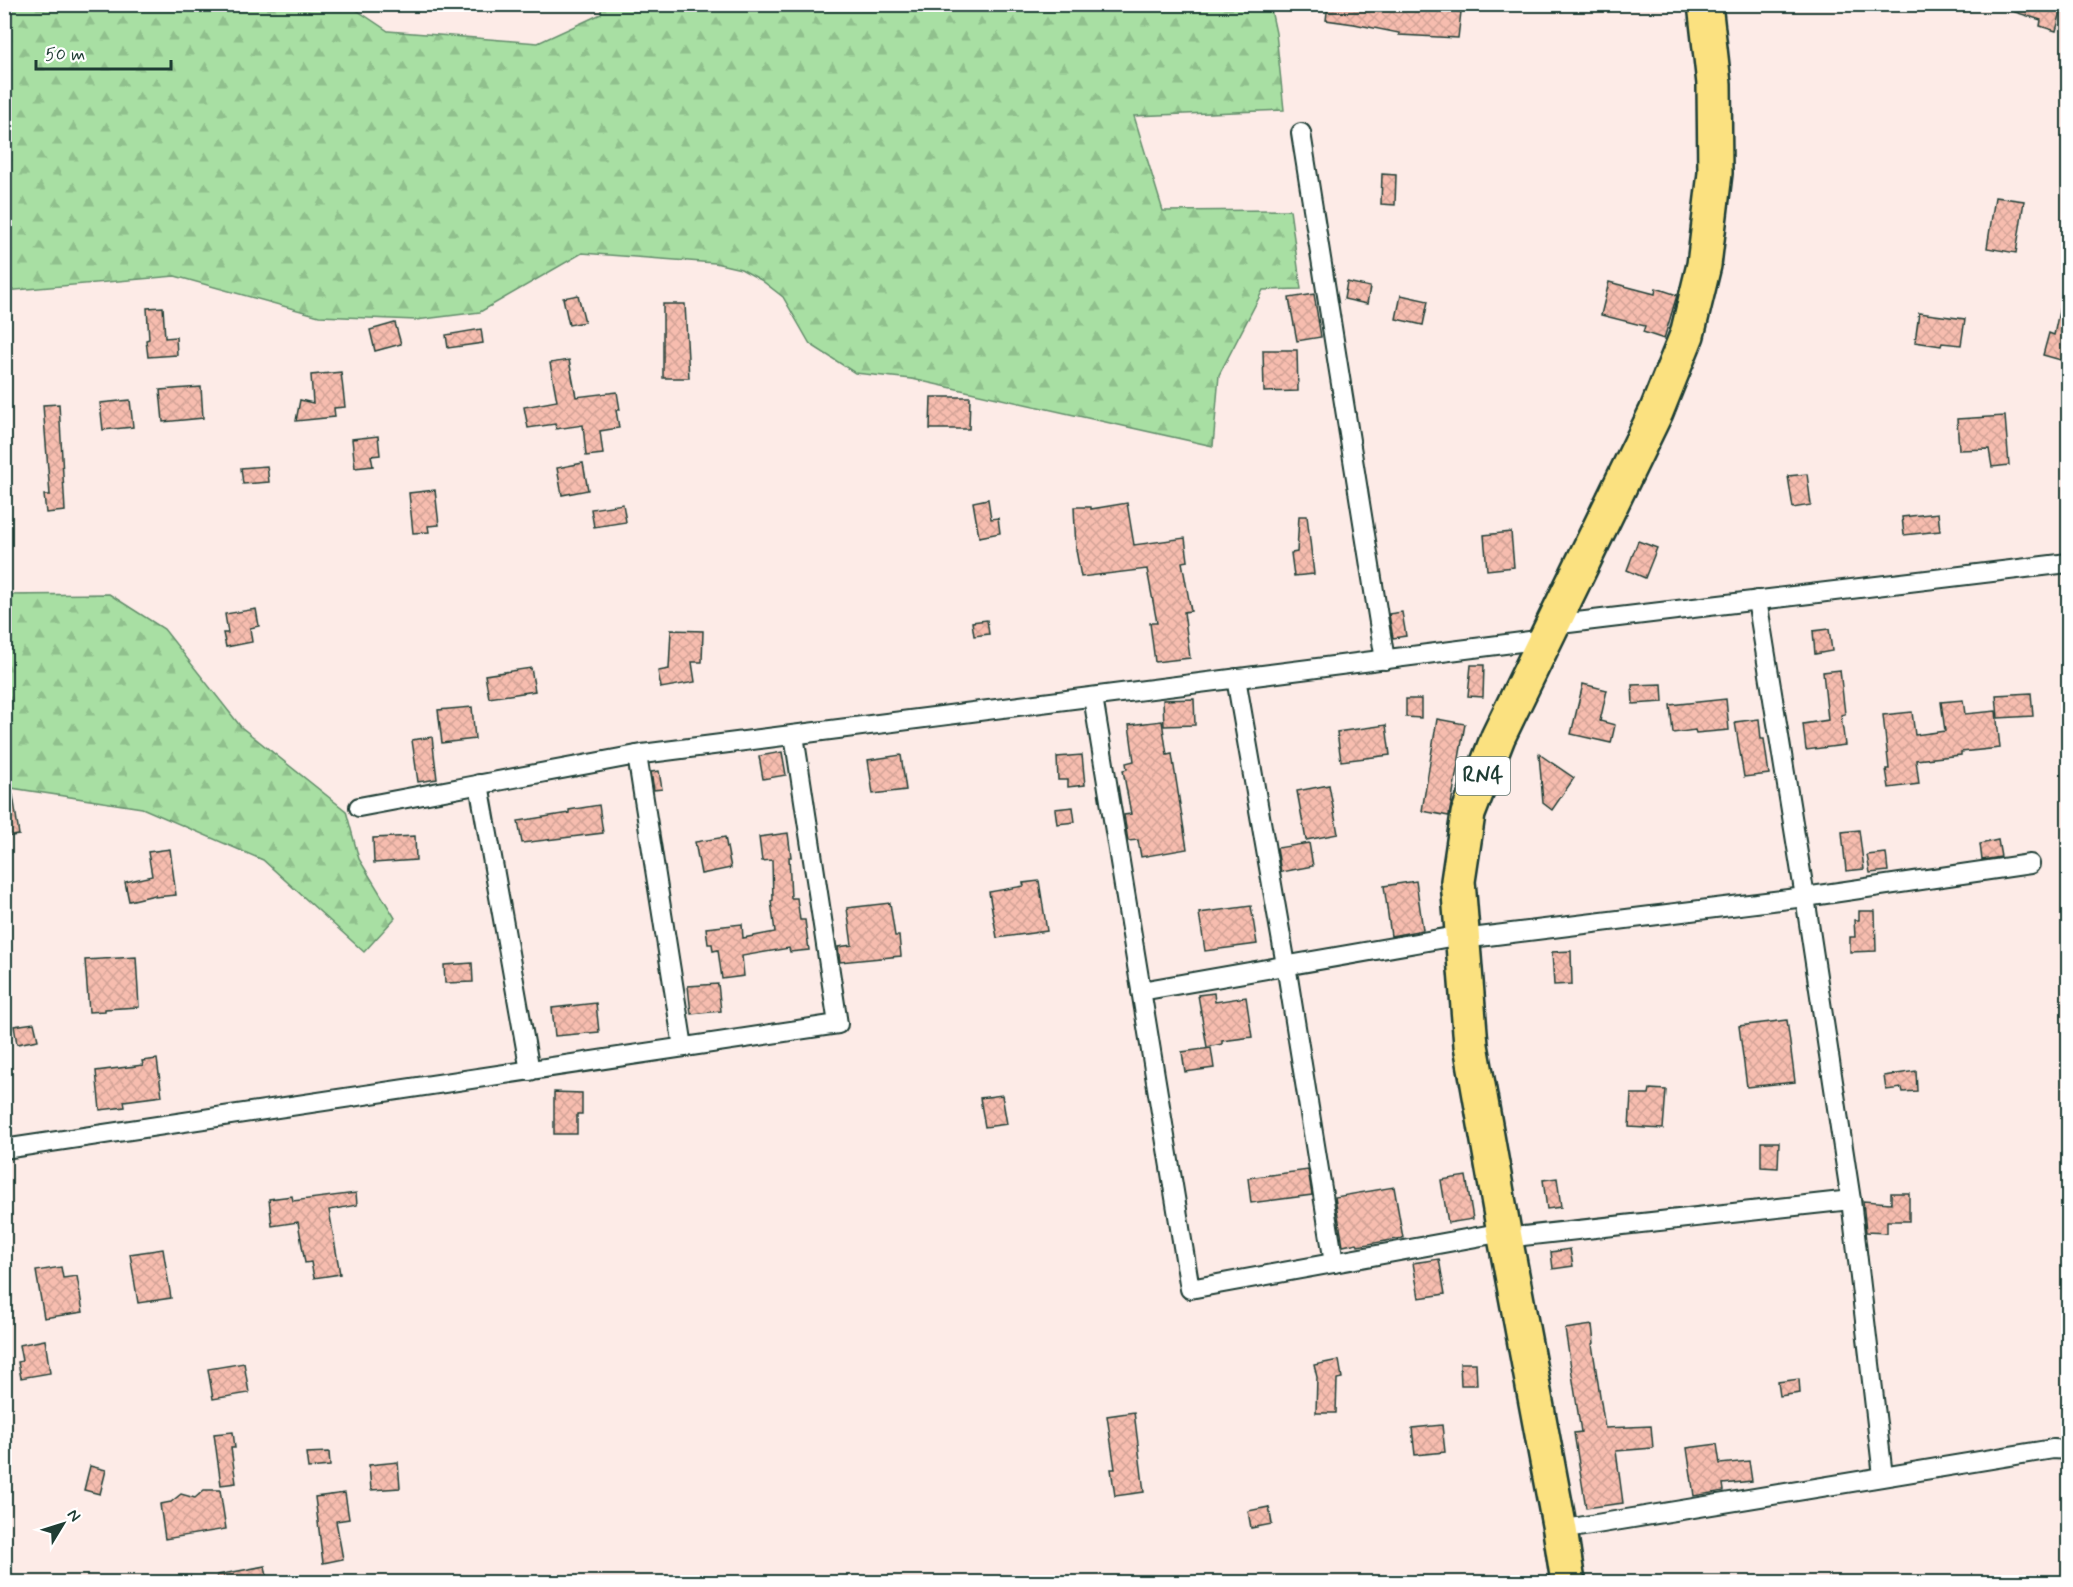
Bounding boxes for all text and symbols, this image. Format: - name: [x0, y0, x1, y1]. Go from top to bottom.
- scale bar: [36, 33, 171, 71]
- text: 50 m: [45, 43, 85, 67]
- road number: RN4: [1456, 757, 1510, 795]
- north arrow: [33, 1494, 93, 1554]
- text: N: [62, 1505, 85, 1526]

